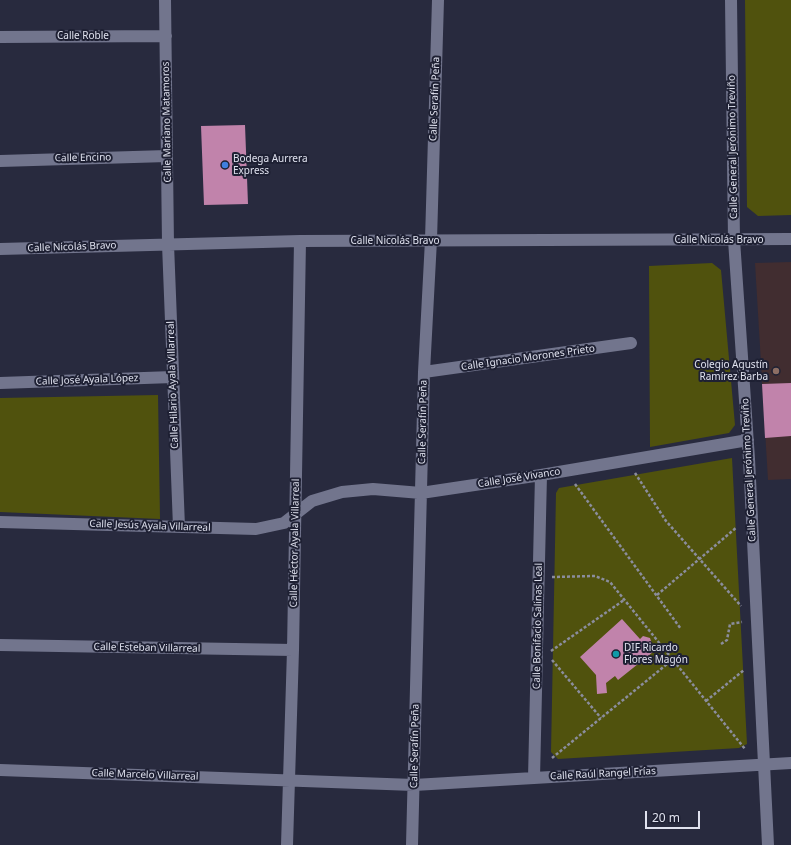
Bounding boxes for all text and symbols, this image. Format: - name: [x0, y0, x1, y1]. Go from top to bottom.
- street label: Calle Roble: [57, 30, 109, 42]
- street label: Calle Serafín Peña: [428, 57, 442, 141]
- street label: Calle Mariano Matamoros: [160, 61, 174, 183]
- street label: Calle General Jerónimo Treviño: [726, 75, 740, 219]
- street label: Calle Encino: [55, 152, 111, 164]
- place label: Bodega Aurrera Express: [233, 153, 308, 176]
- marker: Bodega Aurrera Express: [220, 160, 230, 170]
- street label: Calle Nicolás Bravo: [674, 234, 764, 246]
- street label: Calle Nicolás Bravo: [350, 235, 440, 247]
- street label: Calle Nicolás Bravo: [27, 239, 117, 255]
- street label: Calle Hilario Ayala Villarreal: [165, 321, 181, 449]
- street label: Calle Ignacio Morones Prieto: [460, 343, 596, 373]
- place label: Colegio Agustín Ramírez Barba: [694, 359, 768, 382]
- marker: Colegio Agustín Ramírez Barba: [771, 366, 781, 376]
- street label: Calle José Ayala López: [35, 372, 139, 388]
- street label: Calle Serafín Peña: [416, 380, 430, 464]
- street label: Calle General Jerónimo Treviño: [739, 398, 759, 542]
- street label: Calle José Vivanco: [477, 466, 561, 490]
- street label: Calle Héctor Ayala Villarreal: [288, 479, 302, 607]
- street label: Calle Jesús Ayala Villarreal: [89, 518, 211, 534]
- street label: Calle Bonifacio Salinas Leal: [531, 563, 545, 689]
- street label: Calle Esteban Villarreal: [94, 641, 200, 655]
- place label: DIF Ricardo Flores Magón: [624, 642, 688, 666]
- marker: DIF Ricardo Flores Magón: [611, 649, 621, 659]
- street label: Calle Serafín Peña: [408, 704, 422, 788]
- street label: Calle Raúl Rangel Frías: [550, 765, 656, 783]
- street label: Calle Marcelo Villarreal: [91, 767, 199, 783]
- scale bar: [647, 803, 702, 829]
- text: 20 m: [652, 809, 680, 826]

